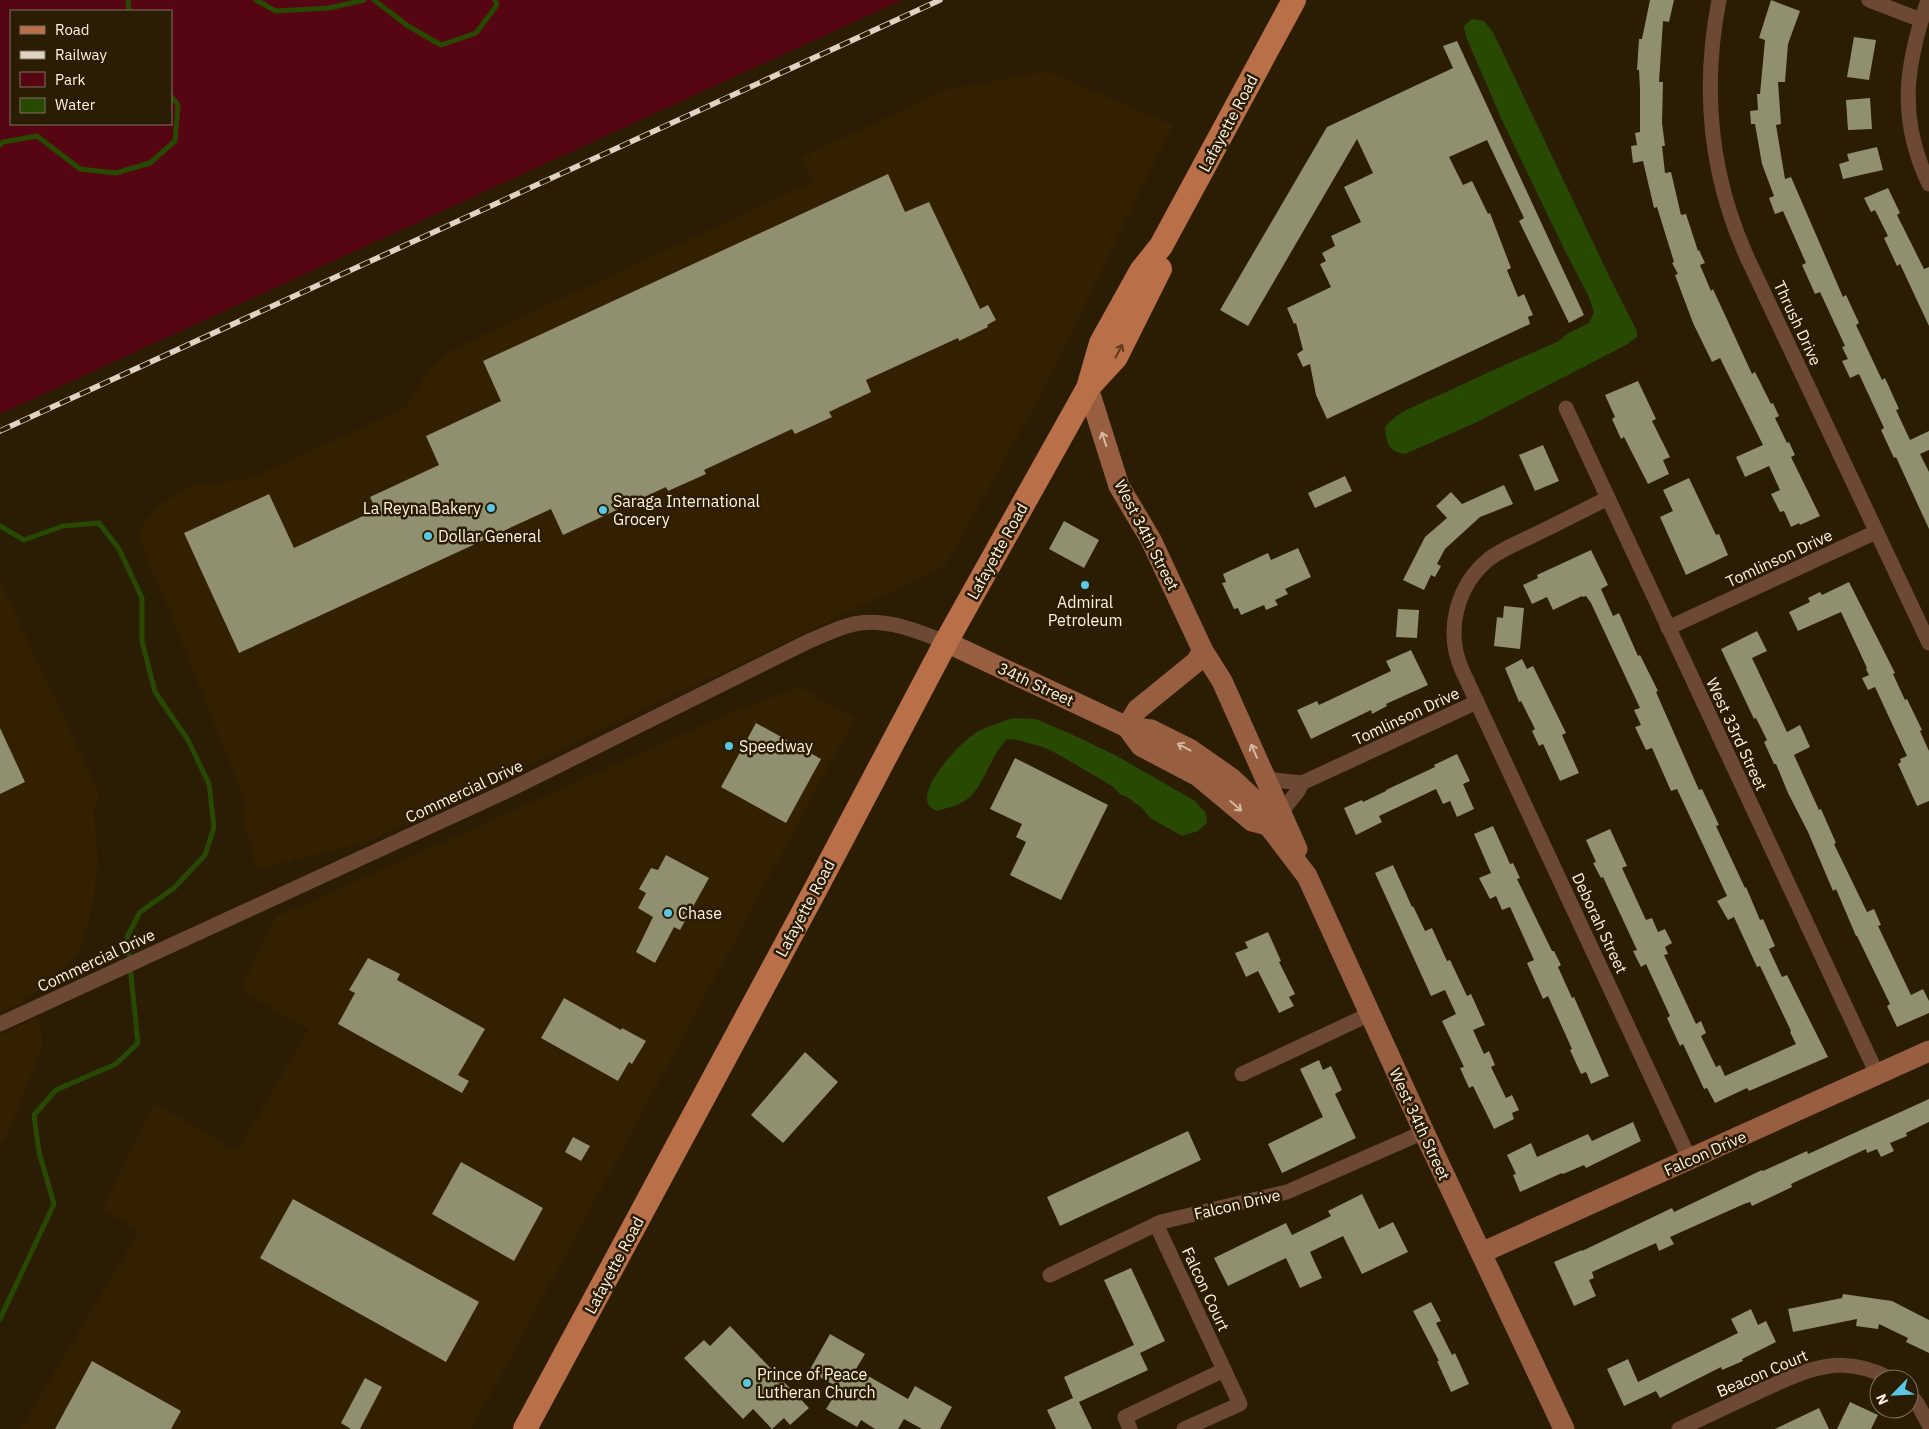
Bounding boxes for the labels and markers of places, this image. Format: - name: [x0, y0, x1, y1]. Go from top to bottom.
- place label: Saraga International Grocery: [613, 491, 760, 529]
- place label: La Reyna Bakery: [363, 498, 481, 518]
- marker: La Reyna Bakery: [485, 502, 497, 514]
- marker: Saraga International Grocery: [597, 504, 609, 516]
- place label: Dollar General: [438, 526, 541, 546]
- marker: Dollar General: [422, 530, 434, 542]
- marker: Admiral Petroleum: [1079, 579, 1091, 591]
- place label: Admiral Petroleum: [1048, 592, 1122, 630]
- place label: Speedway: [739, 736, 813, 756]
- marker: Speedway: [723, 740, 735, 752]
- place label: Chase: [678, 903, 722, 923]
- marker: Chase: [662, 907, 674, 919]
- place label: Prince of Peace Lutheran Church: [757, 1364, 876, 1402]
- marker: Prince of Peace Lutheran Church: [741, 1377, 753, 1389]

